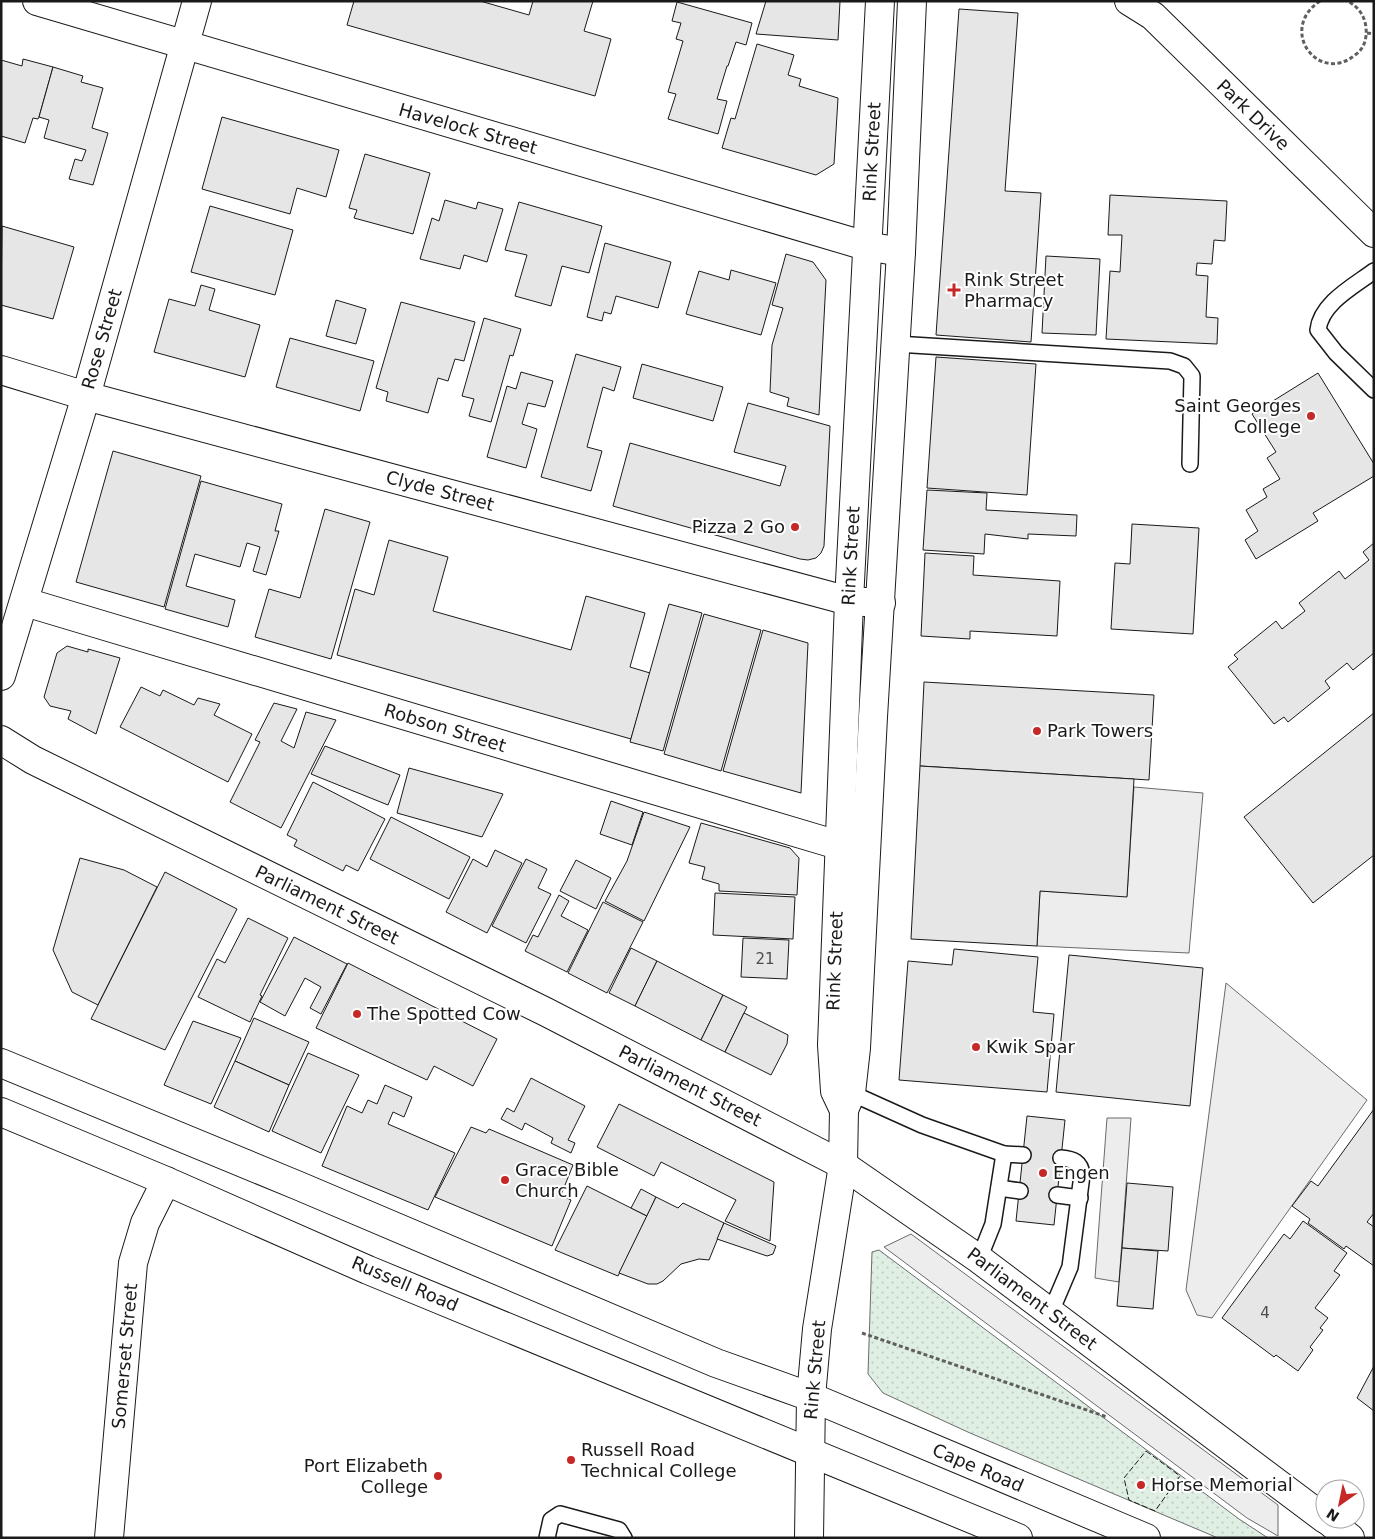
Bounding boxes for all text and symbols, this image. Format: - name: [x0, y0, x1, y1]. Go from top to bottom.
- street label: Park Drive: [1213, 75, 1294, 154]
- street label: Havelock Street: [396, 99, 540, 158]
- street label: Rink Street: [858, 102, 885, 202]
- place label: Rink Street Pharmacy: [964, 269, 1064, 311]
- marker: Rink Street Pharmacy: [948, 284, 960, 296]
- street label: Rose Street: [77, 286, 126, 392]
- place label: Saint Georges College: [1174, 395, 1301, 437]
- marker: Saint Georges College: [1305, 410, 1317, 422]
- street label: Clyde Street: [384, 466, 497, 515]
- street label: Rink Street: [837, 506, 864, 606]
- place label: Pizza 2 Go: [692, 516, 785, 537]
- marker: Pizza 2 Go: [789, 521, 801, 533]
- street label: Robson Street: [382, 699, 509, 756]
- place label: Park Towers: [1047, 720, 1153, 741]
- marker: Park Towers: [1031, 725, 1043, 737]
- street label: Parliament Street: [252, 861, 402, 948]
- street label: Rink Street: [822, 911, 847, 1011]
- house number: 21: [755, 950, 775, 968]
- place label: The Spotted Cow: [366, 1003, 521, 1024]
- marker: The Spotted Cow: [351, 1008, 363, 1020]
- place label: Kwik Spar: [986, 1036, 1076, 1057]
- street label: Parliament Street: [616, 1041, 765, 1131]
- marker: Kwik Spar: [970, 1041, 982, 1053]
- place label: Grace Bible Church: [515, 1159, 619, 1201]
- place label: Engen: [1053, 1162, 1110, 1183]
- marker: Engen: [1037, 1167, 1049, 1179]
- marker: Grace Bible Church: [499, 1174, 511, 1186]
- street label: Parliament Street: [963, 1243, 1101, 1354]
- street label: Russell Road: [349, 1252, 462, 1315]
- street label: Somerset Street: [108, 1282, 141, 1430]
- house number: 4: [1260, 1304, 1270, 1322]
- street label: Rink Street: [800, 1319, 829, 1421]
- place label: Russell Road Technical College: [580, 1439, 737, 1481]
- street label: Cape Road: [929, 1439, 1027, 1496]
- marker: Russell Road Technical College: [565, 1454, 577, 1466]
- place label: Port Elizabeth College: [304, 1455, 428, 1497]
- marker: Port Elizabeth College: [432, 1470, 444, 1482]
- place label: Horse Memorial: [1151, 1474, 1293, 1495]
- marker: Horse Memorial: [1135, 1479, 1147, 1491]
- north arrow: [1315, 1479, 1365, 1529]
- text: N: [1324, 1505, 1342, 1525]

